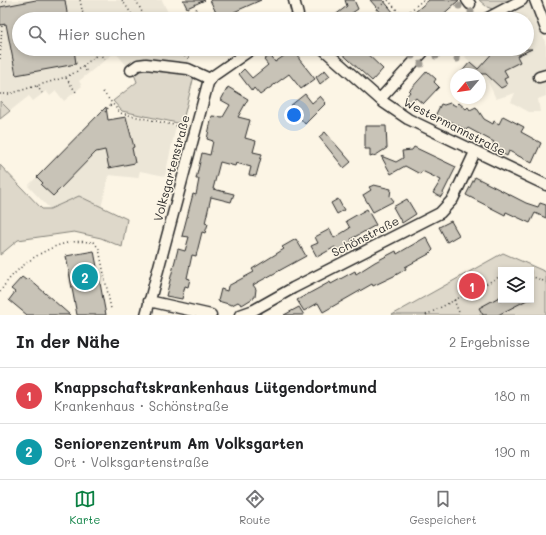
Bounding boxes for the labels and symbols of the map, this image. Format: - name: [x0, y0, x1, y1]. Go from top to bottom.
- north arrow: [450, 68, 486, 104]
- street label: Westermannstraße: [401, 93, 509, 159]
- your location: [284, 105, 304, 125]
- street label: Volksgartenstraße: [149, 113, 193, 223]
- street label: Schönstraße: [328, 212, 402, 260]
- pin: 2: [72, 262, 98, 292]
- pin: 1: [459, 271, 485, 301]

